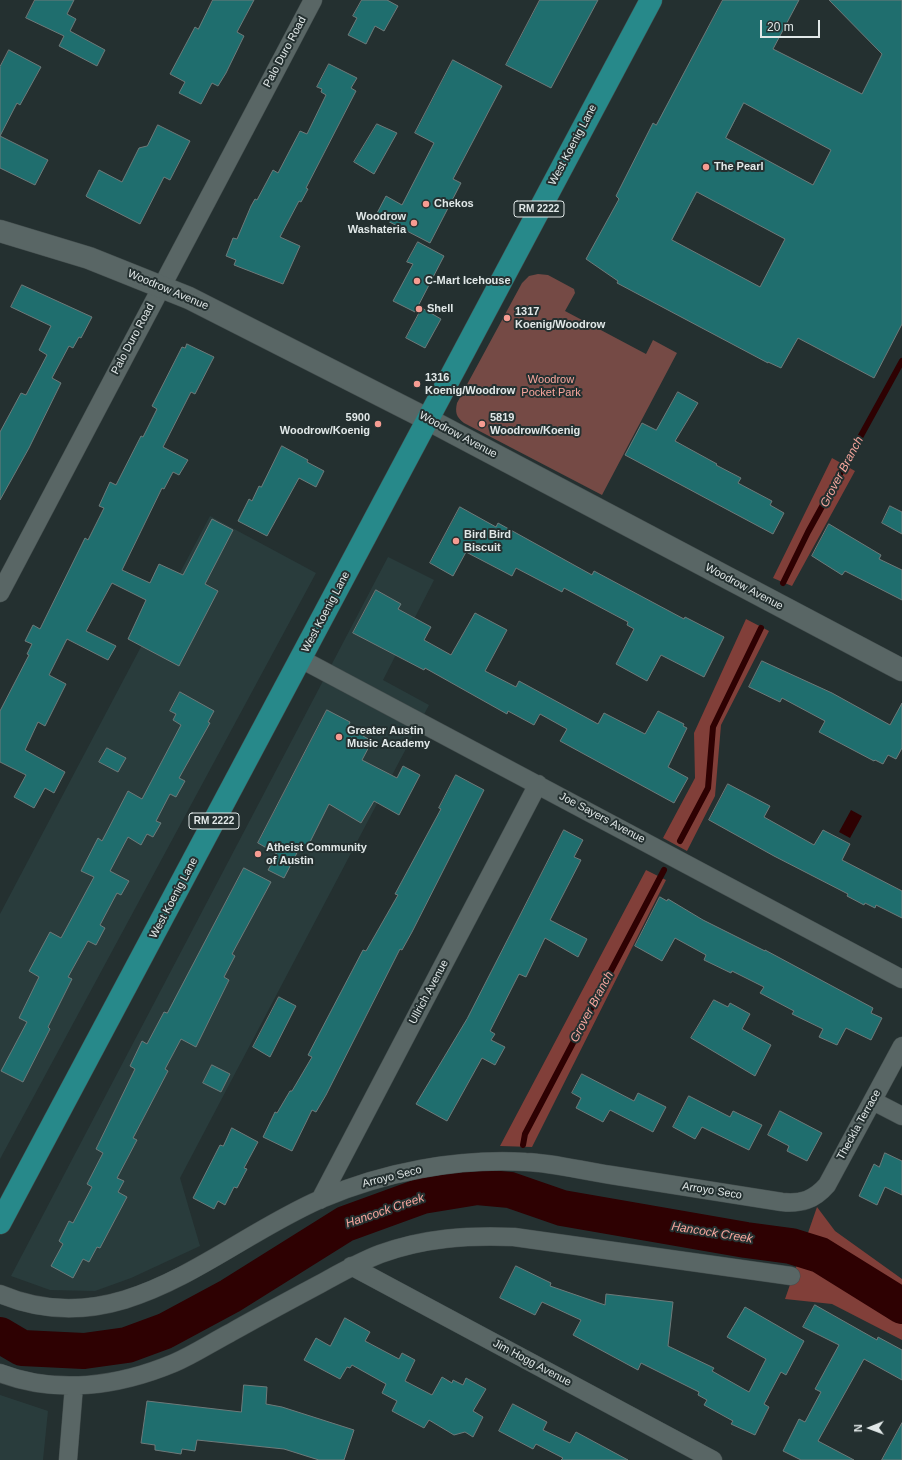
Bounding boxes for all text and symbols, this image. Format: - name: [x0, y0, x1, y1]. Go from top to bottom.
- scale bar: [762, 12, 822, 38]
- street label: Palo Duro Road: [261, 14, 309, 90]
- text: 20 m: [767, 20, 794, 34]
- street label: West Koenig Lane: [546, 102, 600, 188]
- place label: The Pearl: [714, 160, 764, 174]
- marker: The Pearl: [701, 162, 711, 172]
- place label: Chekos: [434, 197, 474, 211]
- marker: Chekos: [421, 199, 431, 209]
- road number: RM 2222: [514, 201, 564, 217]
- place label: Woodrow Washateria: [348, 210, 406, 236]
- marker: Woodrow Washateria: [409, 218, 419, 228]
- street label: Woodrow Avenue: [126, 267, 210, 313]
- place label: C-Mart Icehouse: [425, 274, 511, 288]
- marker: C-Mart Icehouse: [412, 276, 422, 286]
- street label: Palo Duro Road: [109, 301, 157, 377]
- place label: Shell: [427, 302, 453, 316]
- marker: Shell: [414, 304, 424, 314]
- place label: 1317 Koenig/Woodrow: [515, 305, 605, 331]
- marker: 1317 Koenig/Woodrow: [502, 313, 512, 323]
- place label: 1316 Koenig/Woodrow: [425, 371, 515, 397]
- park label: Woodrow Pocket Park: [521, 373, 581, 399]
- marker: 1316 Koenig/Woodrow: [412, 379, 422, 389]
- street label: Woodrow Avenue: [417, 409, 499, 461]
- place label: 5900 Woodrow/Koenig: [280, 411, 370, 437]
- place label: 5819 Woodrow/Koenig: [490, 411, 580, 437]
- marker: 5900 Woodrow/Koenig: [373, 419, 383, 429]
- marker: 5819 Woodrow/Koenig: [477, 419, 487, 429]
- water label: Grover Branch: [817, 434, 867, 510]
- place label: Bird Bird Biscuit: [464, 528, 511, 554]
- marker: Bird Bird Biscuit: [451, 536, 461, 546]
- street label: Woodrow Avenue: [703, 561, 785, 613]
- street label: West Koenig Lane: [299, 569, 353, 655]
- place label: Greater Austin Music Academy: [347, 724, 430, 750]
- marker: Greater Austin Music Academy: [334, 732, 344, 742]
- street label: Joe Sayers Avenue: [557, 790, 647, 846]
- road number: RM 2222: [189, 813, 239, 829]
- place label: Atheist Community of Austin: [266, 841, 367, 867]
- marker: Atheist Community of Austin: [253, 849, 263, 859]
- street label: West Koenig Lane: [147, 855, 201, 941]
- street label: Ullrich Avenue: [407, 958, 451, 1026]
- water label: Grover Branch: [567, 969, 617, 1045]
- street label: Theckla Terrace: [834, 1088, 884, 1162]
- street label: Arroyo Seco: [361, 1163, 423, 1191]
- street label: Arroyo Seco: [681, 1180, 743, 1202]
- water label: Hancock Creek: [344, 1191, 426, 1231]
- water label: Hancock Creek: [670, 1219, 754, 1247]
- street label: Jim Hogg Avenue: [491, 1337, 573, 1389]
- north arrow: [850, 1408, 890, 1448]
- text: N: [852, 1424, 864, 1432]

